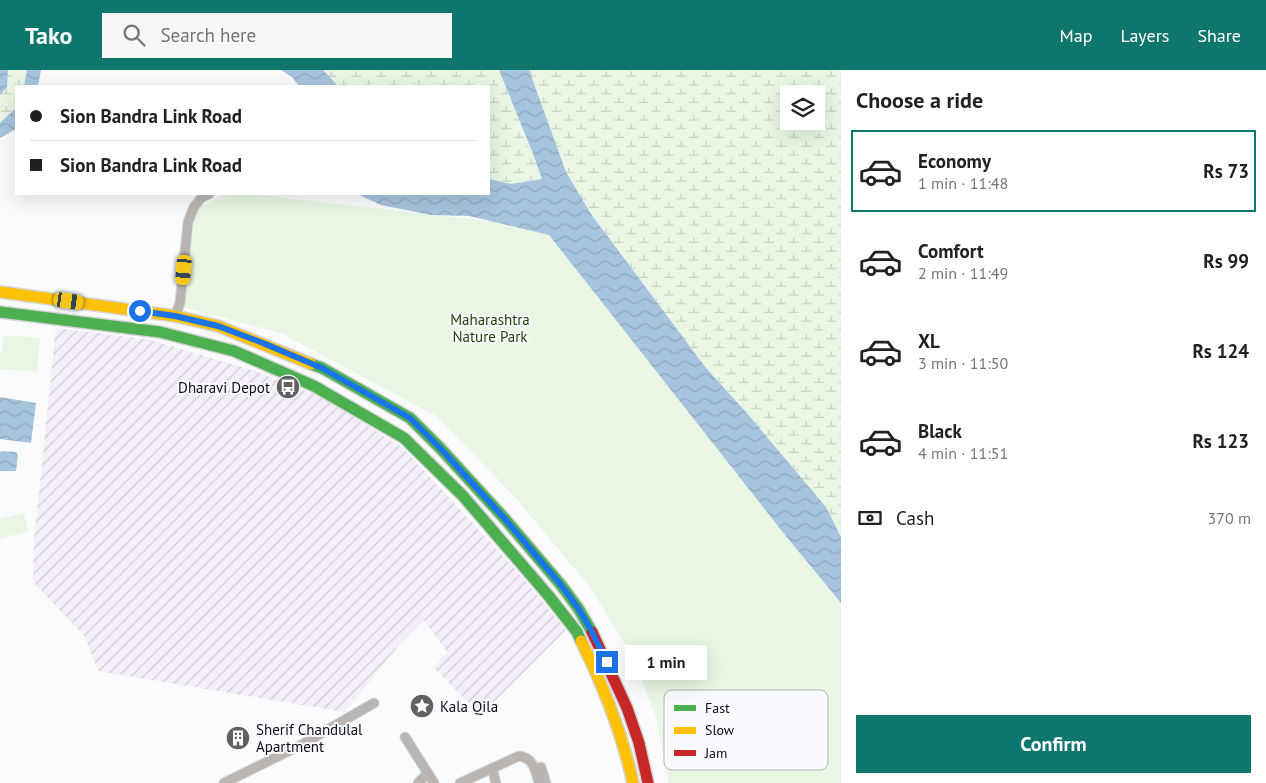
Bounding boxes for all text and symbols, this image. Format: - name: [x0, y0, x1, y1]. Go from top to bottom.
- search box: [102, 13, 452, 58]
- text: Tako: [25, 20, 72, 51]
- icon: search: [120, 21, 148, 49]
- text: Search here: [160, 23, 256, 47]
- text: Map: [1060, 24, 1092, 47]
- text: Layers: [1120, 24, 1169, 47]
- text: Share: [1197, 24, 1241, 47]
- map controls: [780, 85, 825, 130]
- button: layers: [780, 85, 825, 130]
- text: Choose a ride: [856, 86, 983, 114]
- text: Sion Bandra Link Road: [60, 104, 242, 128]
- icon: car: [858, 149, 903, 194]
- text: Economy: [918, 149, 991, 173]
- text: Sion Bandra Link Road: [60, 153, 242, 177]
- text: Rs 73: [1203, 159, 1249, 183]
- text: 1 min · 11:48: [918, 173, 1008, 193]
- icon: car: [858, 239, 903, 284]
- text: Comfort: [918, 239, 984, 263]
- text: Rs 99: [1203, 249, 1249, 273]
- car: [175, 254, 192, 286]
- text: 2 min · 11:49: [918, 263, 1008, 283]
- car: [53, 291, 84, 311]
- route start: [129, 300, 151, 322]
- park label: Maharashtra Nature Park: [450, 310, 530, 346]
- icon: car: [858, 329, 903, 374]
- text: XL: [918, 329, 940, 353]
- text: Rs 124: [1192, 339, 1249, 363]
- text: 3 min · 11:50: [918, 353, 1008, 373]
- bus stop icon: Dharavi Depot: [275, 374, 301, 400]
- place label: Dharavi Depot: [178, 378, 270, 397]
- icon: car: [858, 419, 903, 464]
- text: Black: [918, 419, 962, 443]
- text: Rs 123: [1192, 429, 1249, 453]
- text: 4 min · 11:51: [918, 443, 1008, 463]
- icon: cash: [856, 504, 884, 532]
- text: Cash: [896, 506, 934, 530]
- text: 370 m: [1208, 508, 1251, 528]
- callout: 1 min: [624, 644, 707, 680]
- route end: [596, 651, 618, 673]
- text: 1 min: [646, 652, 686, 672]
- legend: [664, 690, 828, 770]
- place icon: Kala Qila: [409, 693, 435, 719]
- place label: Kala Qila: [440, 697, 498, 716]
- text: Fast: [705, 699, 730, 717]
- button: Confirm: [856, 715, 1251, 773]
- place label: Sherif Chandulal Apartment: [256, 720, 363, 756]
- text: Slow: [705, 721, 735, 739]
- building icon: Sherif Chandulal Apartment: [225, 725, 251, 751]
- text: Jam: [704, 744, 727, 762]

